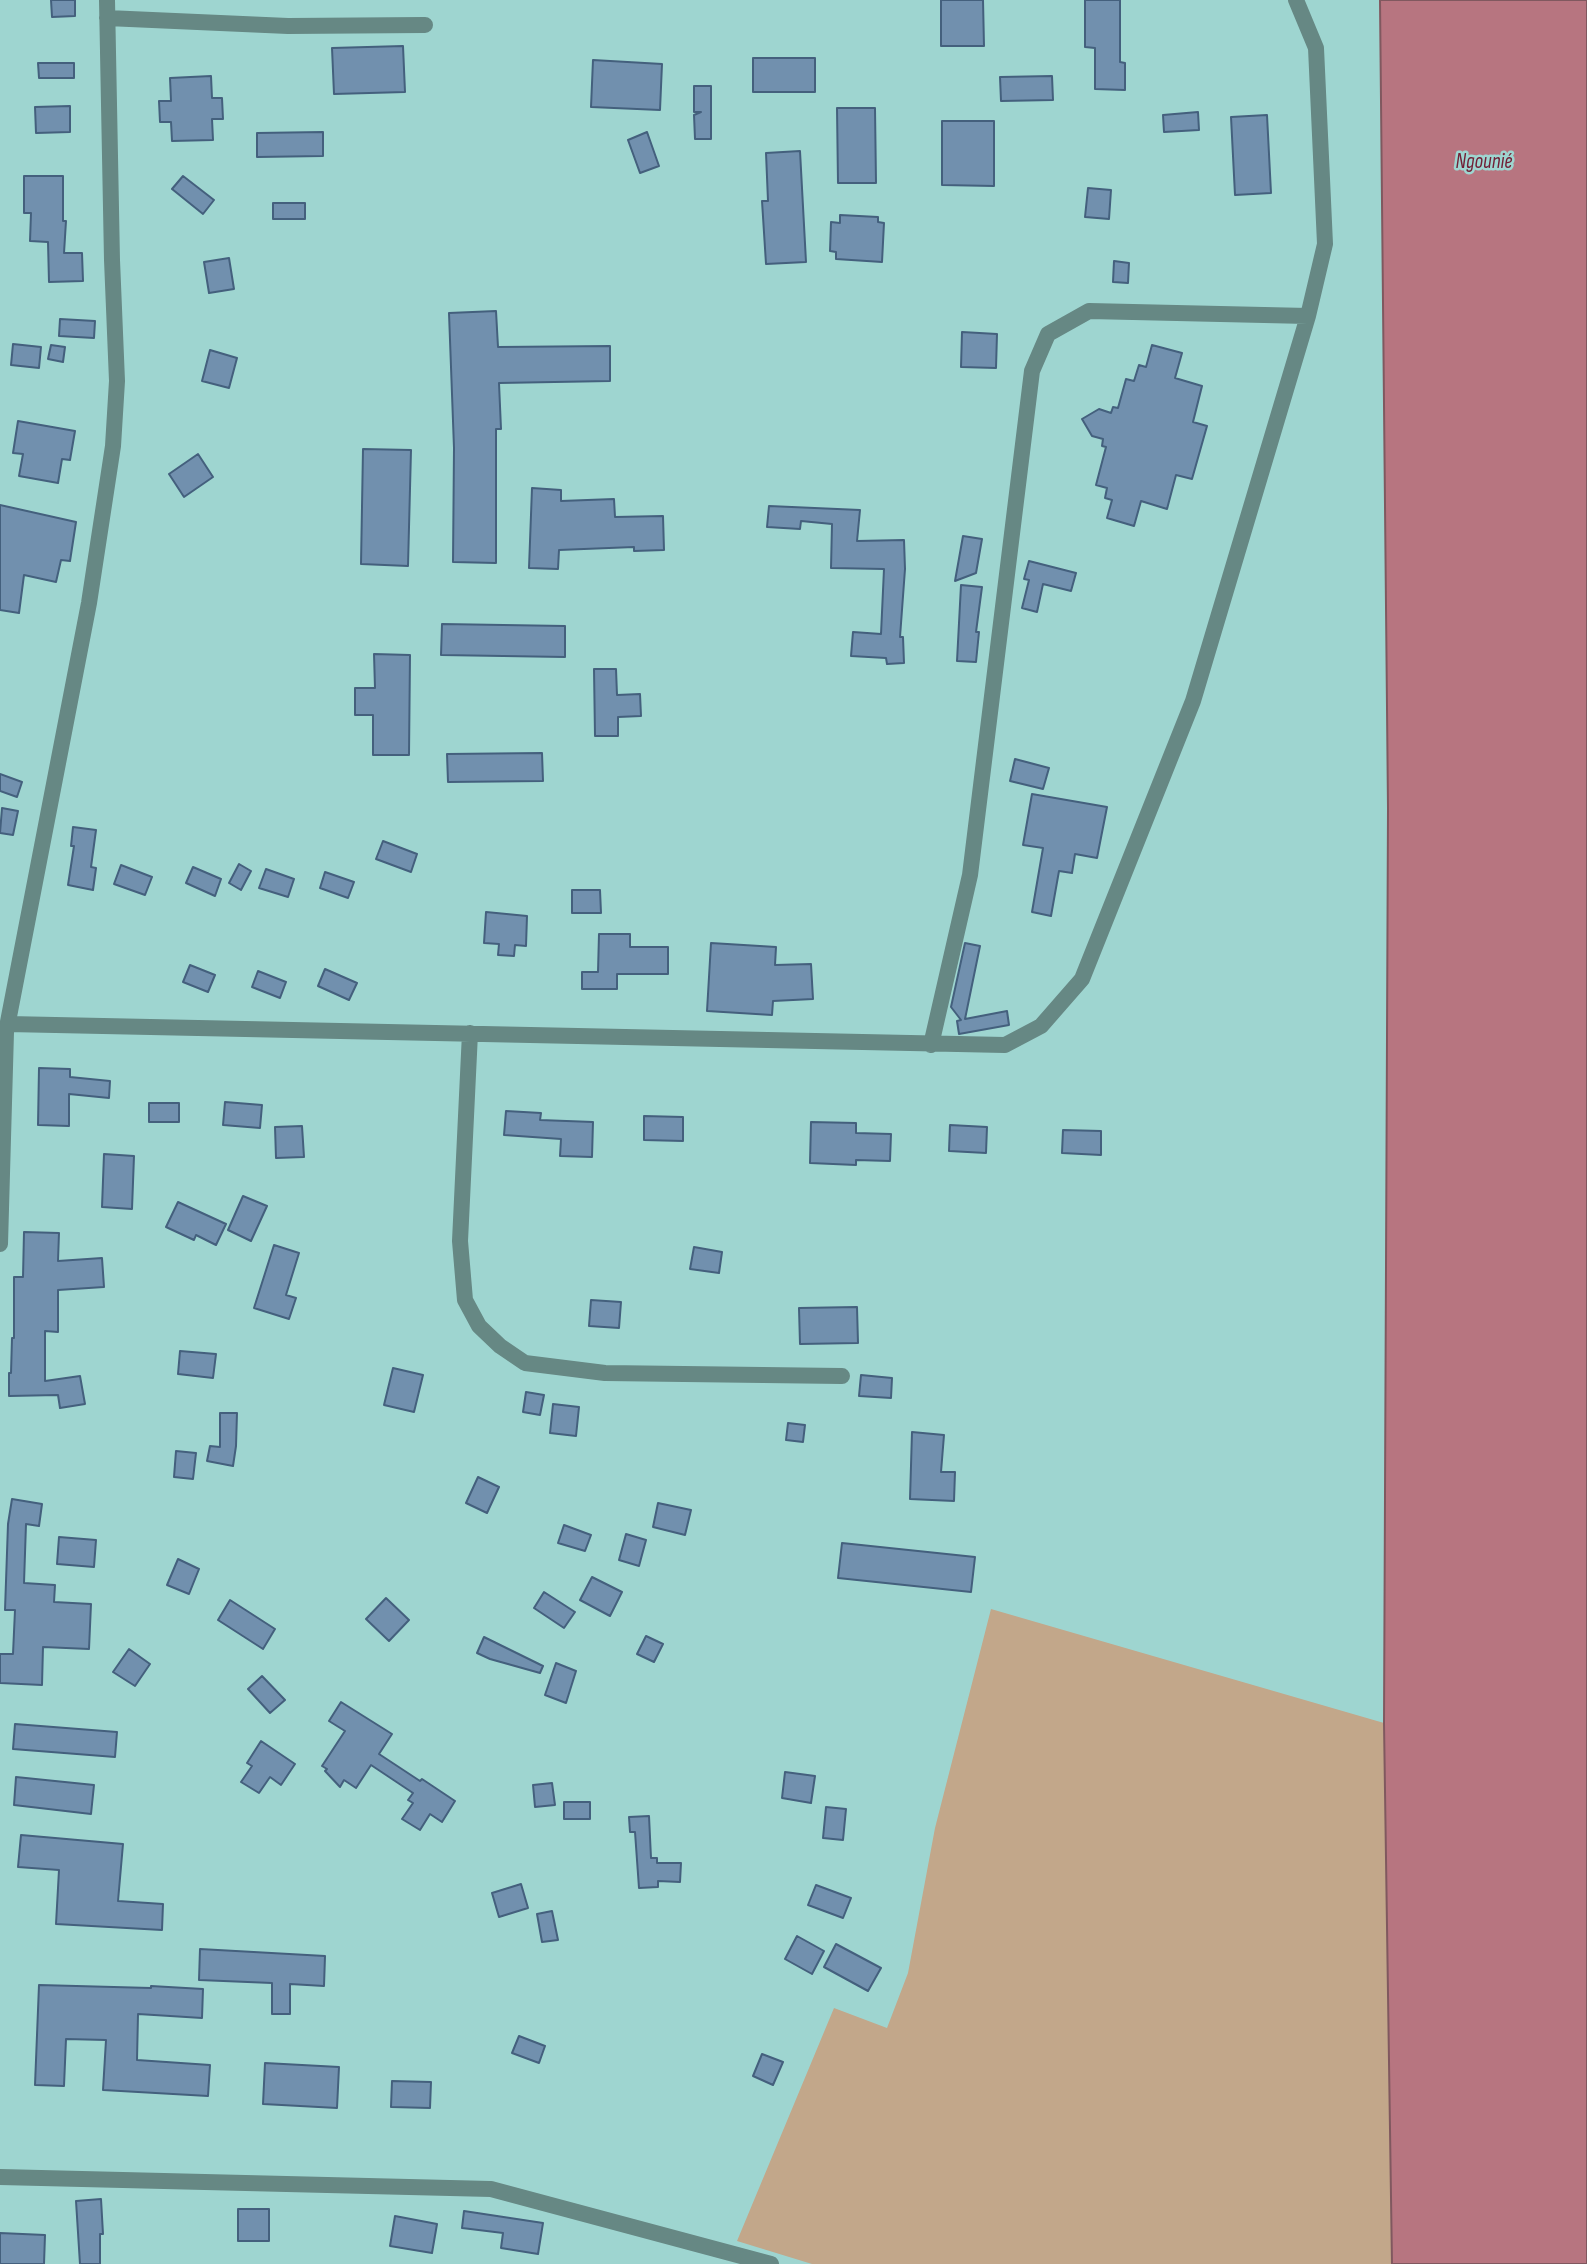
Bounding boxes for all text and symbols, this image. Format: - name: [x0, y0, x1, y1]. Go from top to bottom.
- water label: Ngounié: [1456, 150, 1512, 176]

